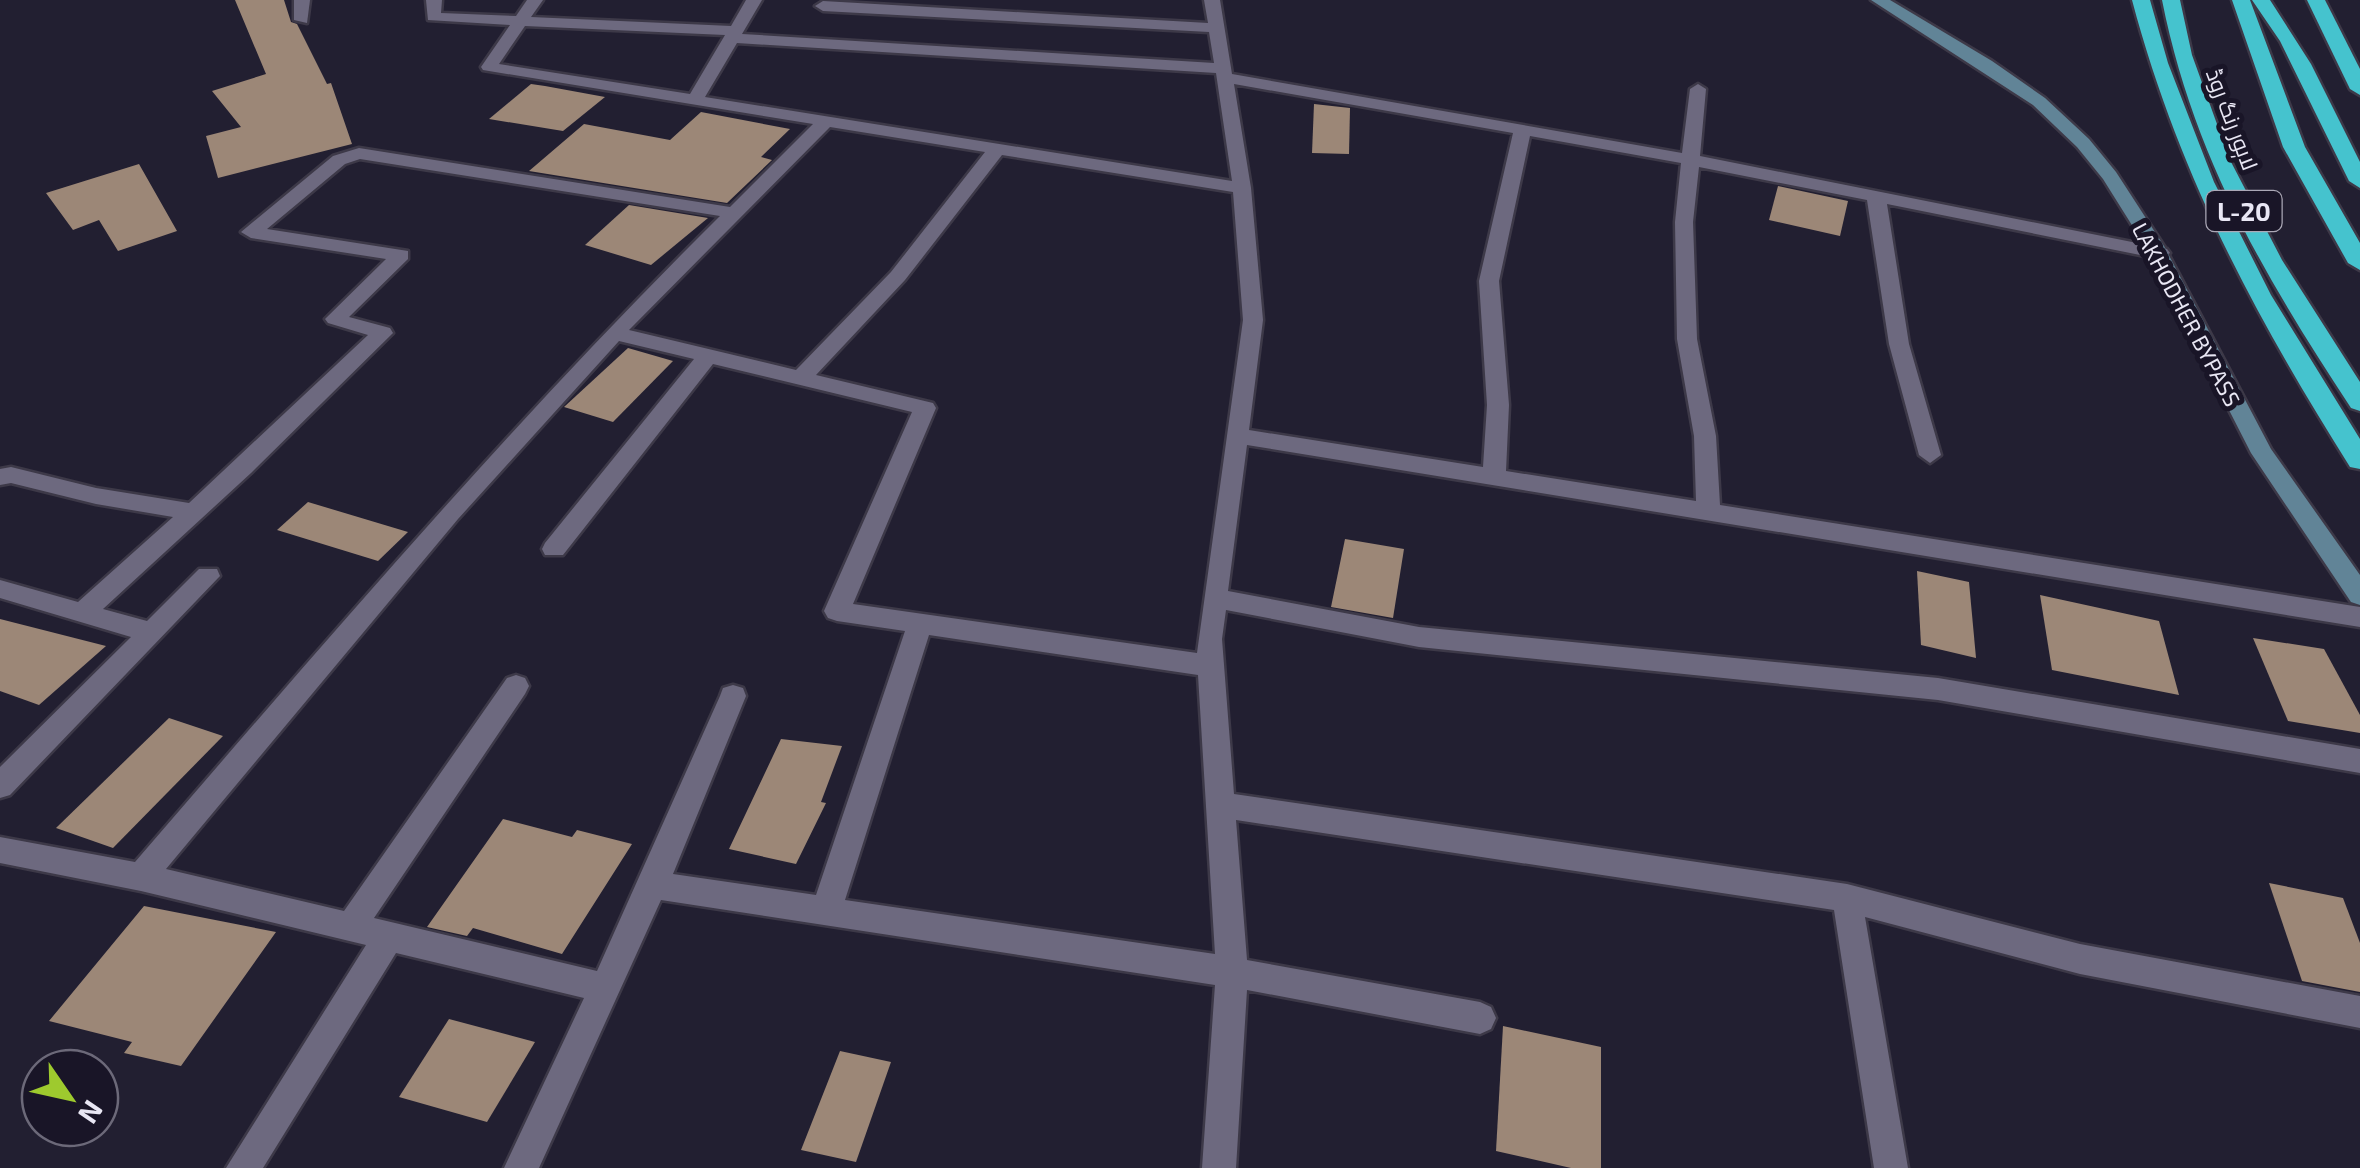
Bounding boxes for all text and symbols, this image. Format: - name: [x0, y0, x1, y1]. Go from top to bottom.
- street label: لاہور رنگ روڈ: [2199, 65, 2264, 174]
- road number: L-20: [2206, 191, 2282, 231]
- street label: LAKHODHER BYPASS: [2128, 218, 2246, 410]
- north arrow: [20, 1048, 120, 1148]
- text: N: [72, 1095, 111, 1130]

